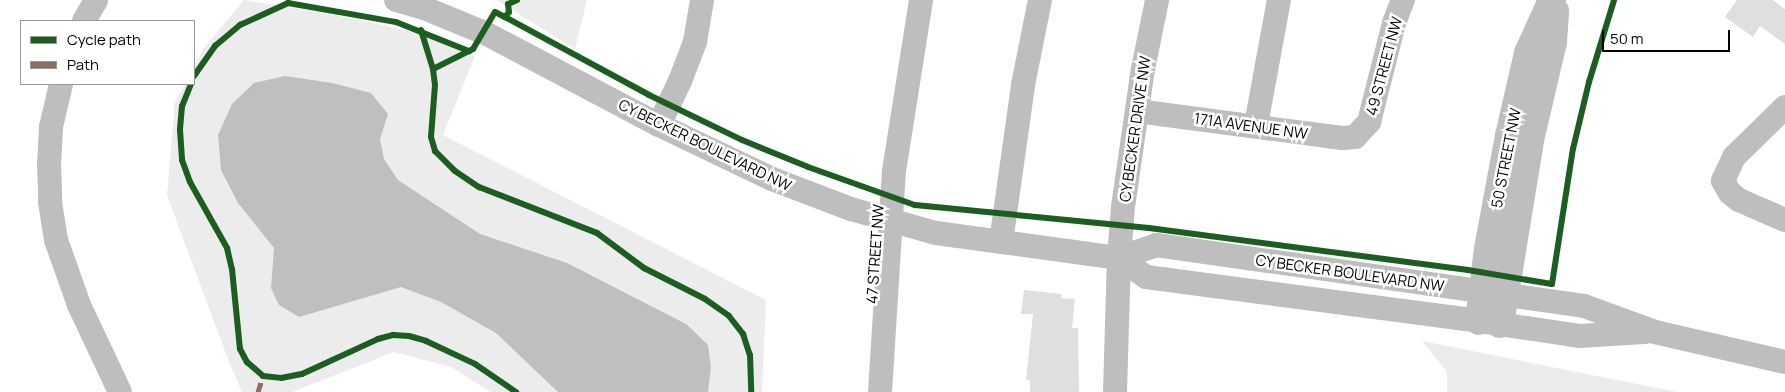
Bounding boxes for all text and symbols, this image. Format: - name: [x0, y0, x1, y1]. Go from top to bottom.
- street label: 49 STREET NW: [1362, 14, 1406, 118]
- legend: [20, 20, 195, 85]
- scale bar: [1605, 20, 1732, 52]
- text: 50 m: [1610, 28, 1644, 49]
- text: Cycle path: [67, 29, 141, 50]
- text: Path: [67, 54, 99, 75]
- street label: CY BECKER DRIVE NW: [1116, 55, 1154, 203]
- street label: CY BECKER BOULEVARD NW: [615, 95, 795, 195]
- street label: 50 STREET NW: [1487, 106, 1525, 210]
- street label: 171A AVENUE NW: [1193, 109, 1309, 143]
- street label: 47 STREET NW: [863, 203, 887, 305]
- street label: CY BECKER BOULEVARD NW: [1254, 251, 1446, 295]

